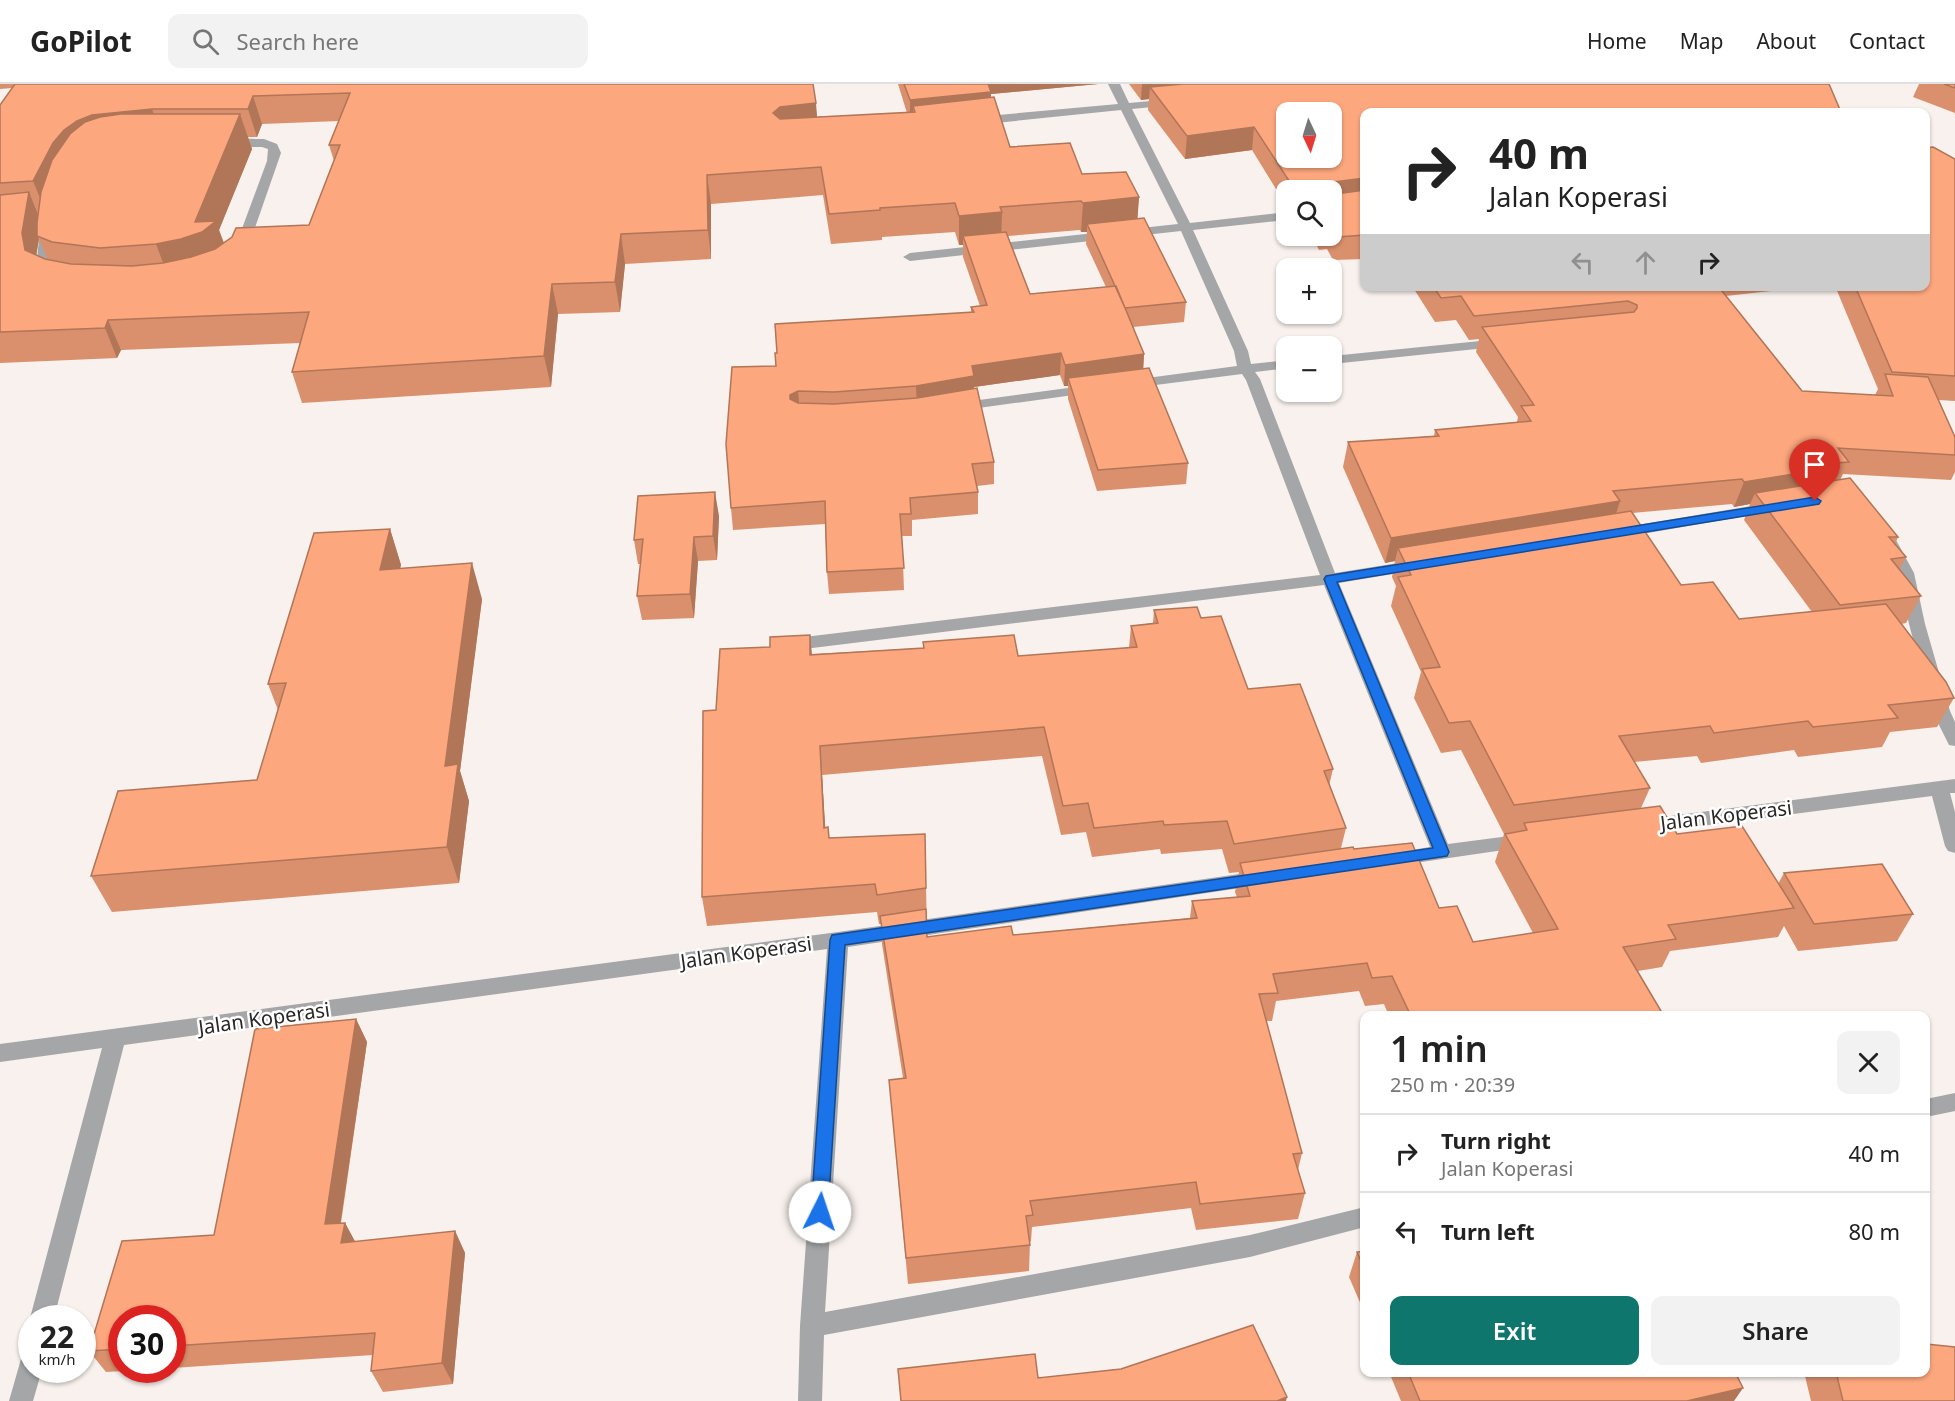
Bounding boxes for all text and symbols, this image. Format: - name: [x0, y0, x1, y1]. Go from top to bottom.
- search box: [168, 14, 588, 68]
- text: GoPilot: [30, 22, 132, 60]
- icon: search: [189, 25, 222, 58]
- text: Search here: [237, 26, 359, 56]
- text: Home: [1587, 27, 1647, 55]
- text: Map: [1680, 27, 1723, 55]
- text: About: [1756, 27, 1816, 55]
- text: Contact: [1849, 27, 1925, 55]
- north arrow: [1276, 102, 1342, 168]
- map controls: [1276, 102, 1342, 402]
- text: 40 m: [1489, 124, 1589, 181]
- icon: right: [1390, 132, 1468, 210]
- text: Jalan Koperasi: [1489, 178, 1668, 215]
- button: search: [1276, 180, 1342, 246]
- icon: left: [1566, 246, 1599, 279]
- icon: ahead: [1629, 246, 1662, 279]
- icon: right: [1692, 246, 1725, 279]
- button: +: [1276, 258, 1342, 324]
- button: −: [1276, 336, 1342, 402]
- pin: [1789, 439, 1840, 501]
- icon: arrive: [1798, 448, 1831, 481]
- street label: Jalan Koperasi: [1657, 794, 1793, 837]
- street label: Jalan Koperasi: [677, 929, 813, 975]
- street label: Jalan Koperasi: [195, 995, 331, 1041]
- text: 1 min: [1390, 1024, 1488, 1073]
- button: close: [1837, 1031, 1900, 1094]
- text: 250 m · 20:39: [1390, 1071, 1515, 1098]
- text: Turn right: [1441, 1125, 1551, 1155]
- icon: right: [1390, 1137, 1423, 1170]
- text: 40 m: [1849, 1138, 1900, 1168]
- text: Jalan Koperasi: [1441, 1155, 1574, 1182]
- position arrow: [788, 1180, 852, 1244]
- icon: left: [1390, 1215, 1423, 1248]
- text: Turn left: [1441, 1216, 1535, 1246]
- text: 80 m: [1849, 1216, 1900, 1246]
- button: Exit: [1390, 1296, 1639, 1365]
- button: Share: [1651, 1296, 1900, 1365]
- speed limit sign: 30: [108, 1305, 186, 1383]
- text: 22: [40, 1316, 74, 1357]
- text: km/h: [39, 1349, 75, 1369]

